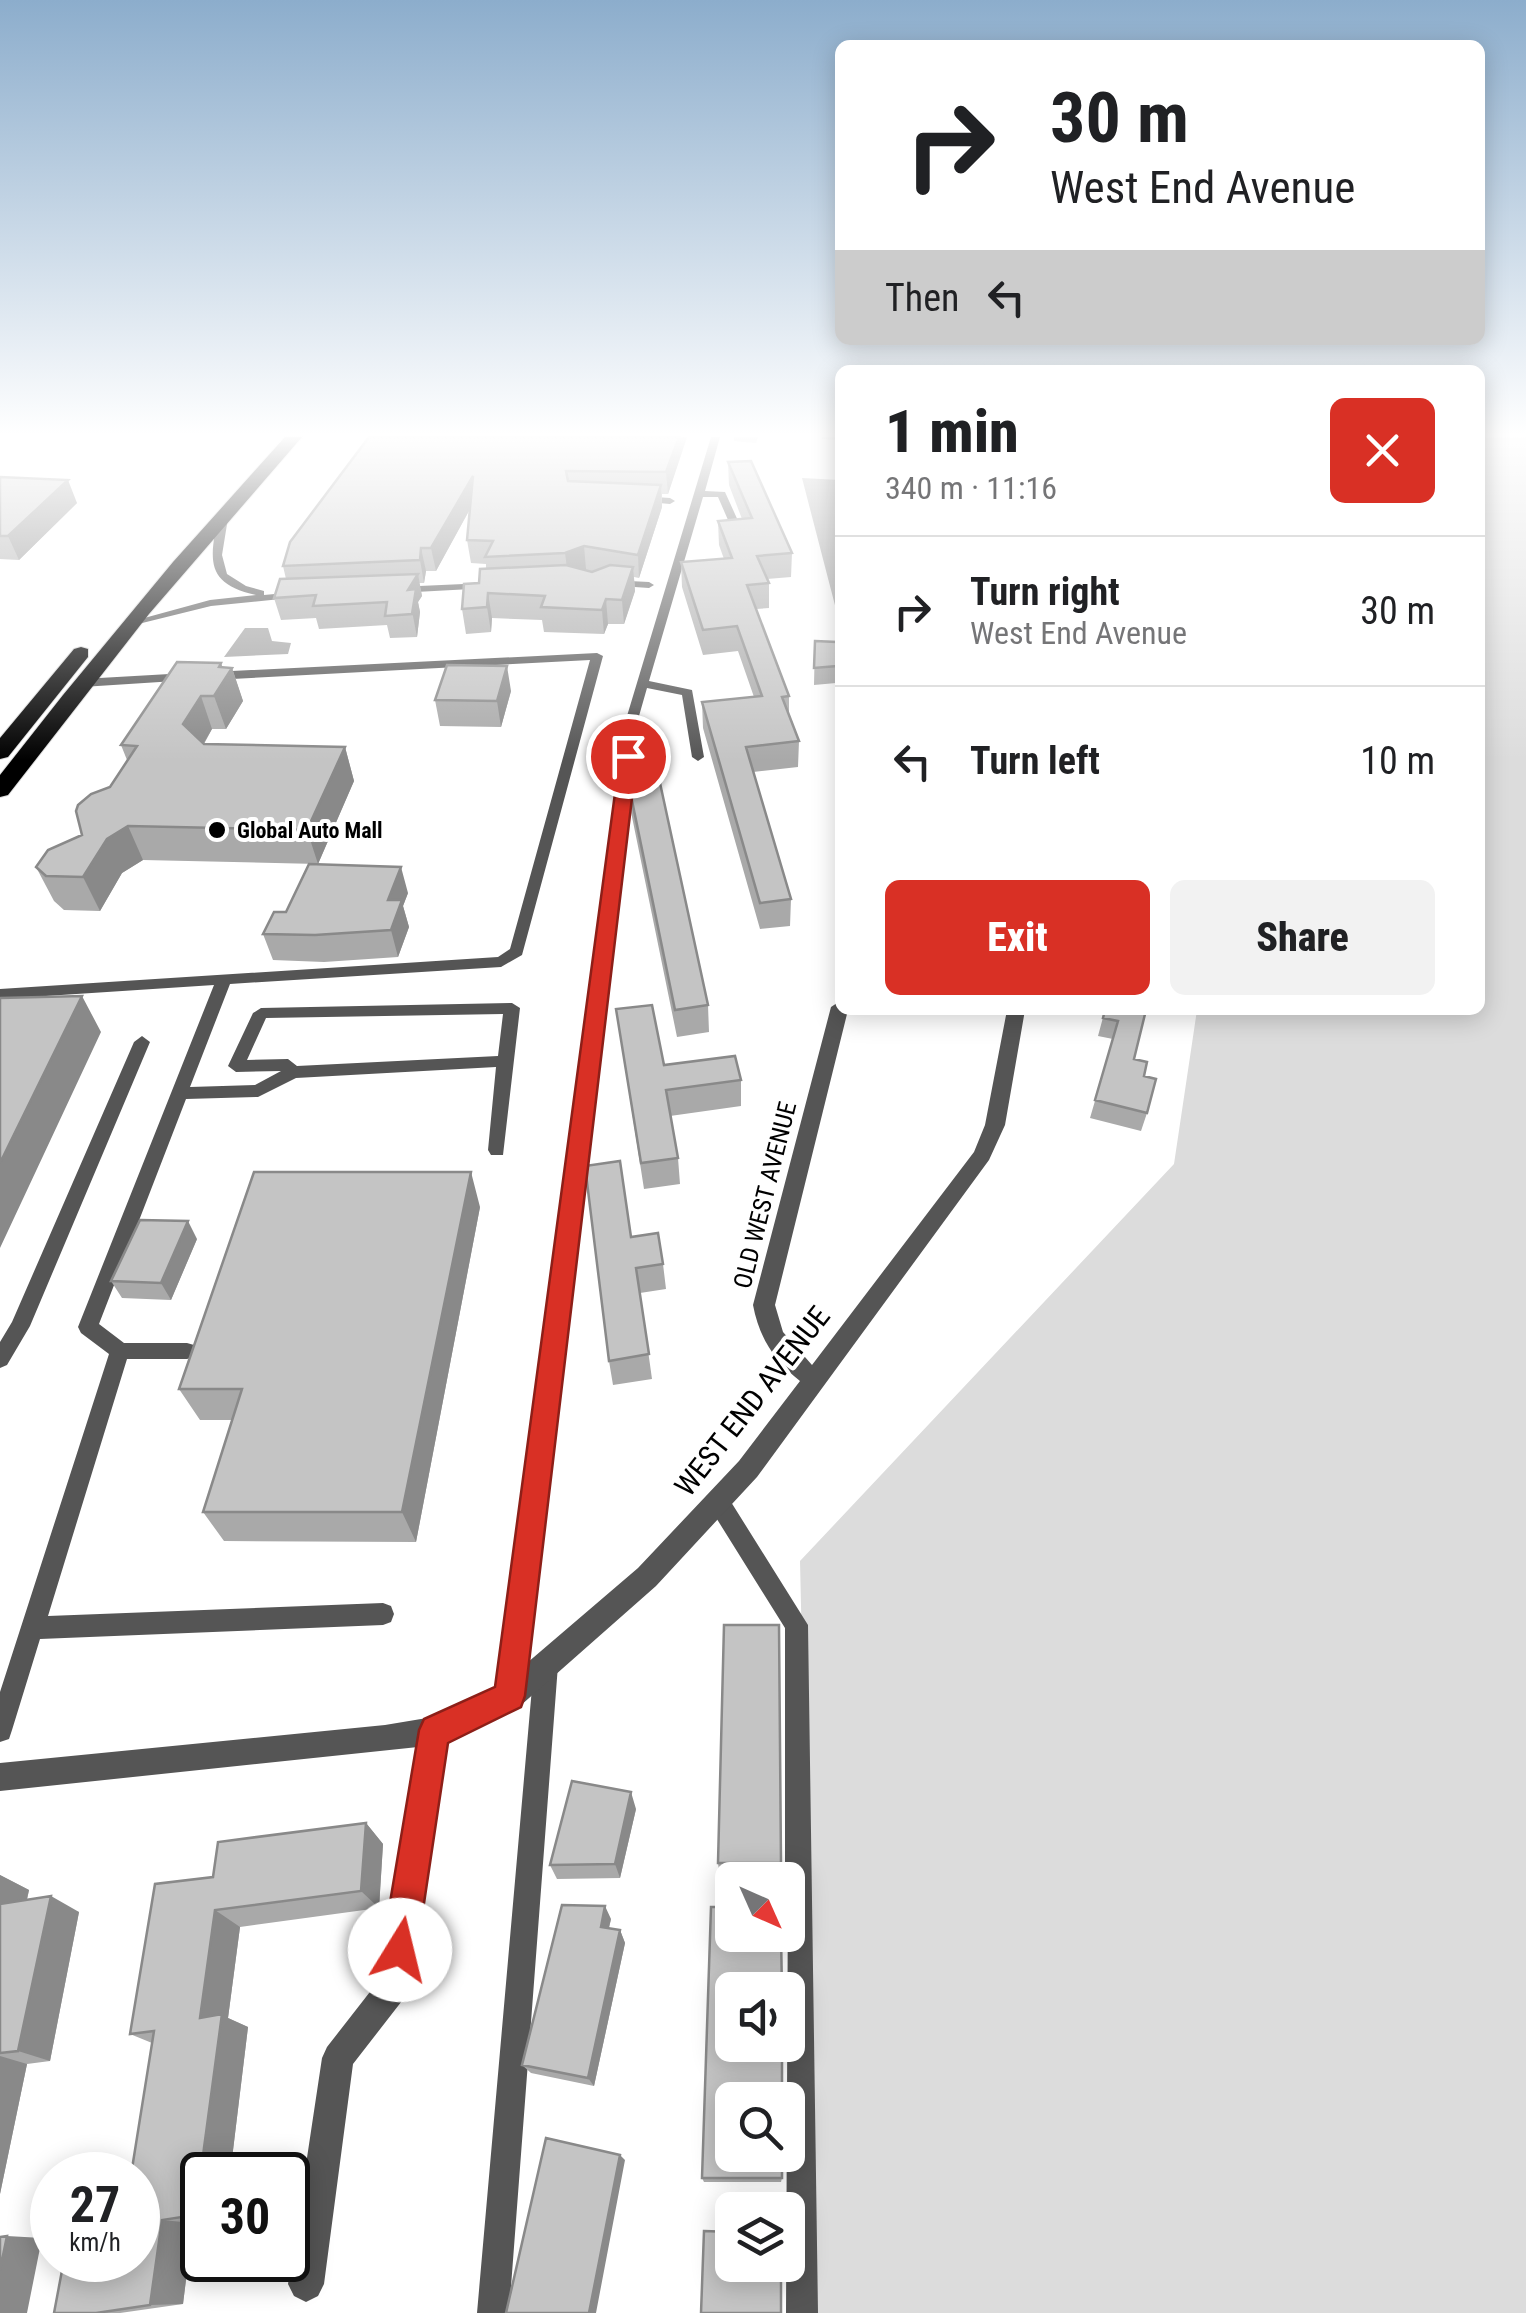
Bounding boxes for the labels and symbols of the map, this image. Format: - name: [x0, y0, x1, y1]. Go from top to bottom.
- pin: [586, 714, 671, 799]
- place label: Global Auto Mall: [237, 818, 383, 843]
- marker: Global Auto Mall: [206, 819, 228, 841]
- street label: OLD WEST AVENUE: [728, 1099, 802, 1291]
- street label: WEST END AVENUE: [667, 1299, 837, 1503]
- north arrow: [715, 1862, 805, 1952]
- position arrow: [348, 1898, 452, 2002]
- speed limit sign: 30: [180, 2152, 310, 2282]

